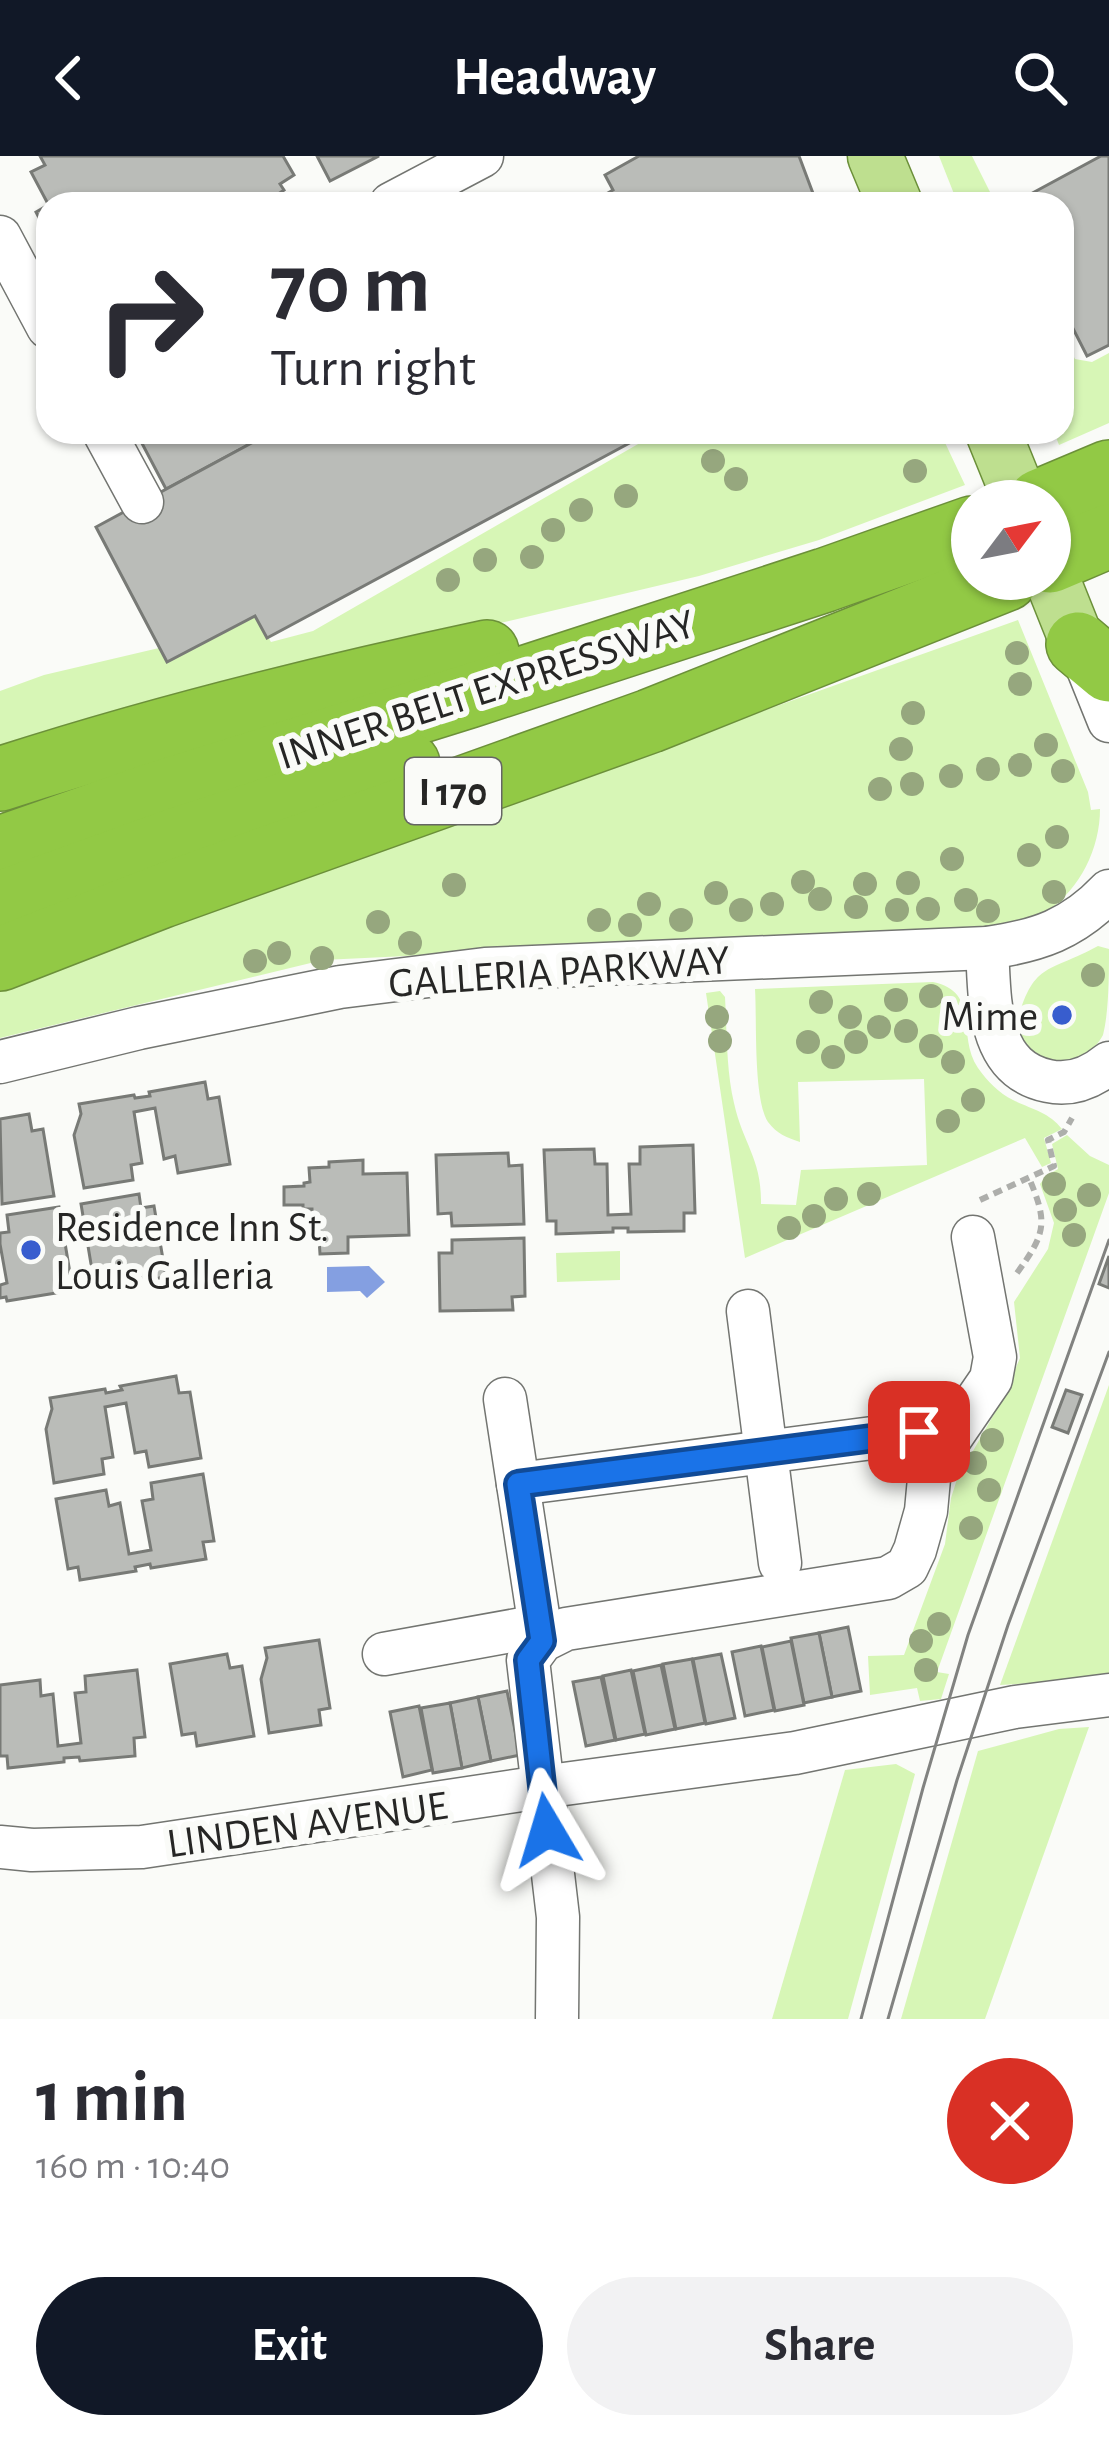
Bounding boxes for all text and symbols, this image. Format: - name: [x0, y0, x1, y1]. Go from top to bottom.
- icon: back: [36, 45, 102, 111]
- icon: search: [1007, 45, 1073, 111]
- text: Headway: [453, 51, 656, 105]
- icon: right: [72, 240, 228, 396]
- text: 70 m: [270, 244, 431, 328]
- text: Turn right: [270, 342, 476, 396]
- north arrow: [951, 480, 1071, 600]
- map controls: [951, 480, 1071, 600]
- street label: INNER BELT EXPRESSWAY: [273, 603, 700, 777]
- road number: I 170: [405, 758, 501, 824]
- street label: GALLERIA PARKWAY: [387, 939, 731, 1005]
- place label: Mime: [942, 996, 1038, 1038]
- marker: Mime: [1049, 1002, 1075, 1028]
- place label: Residence Inn St. Louis Galleria: [55, 1207, 329, 1297]
- marker: Residence Inn St. Louis Galleria: [18, 1237, 44, 1263]
- pin: [868, 1381, 970, 1483]
- icon: arrive: [886, 1399, 952, 1465]
- position arrow: [484, 1767, 610, 1893]
- street label: LINDEN AVENUE: [164, 1784, 450, 1865]
- button: close: [947, 2058, 1073, 2184]
- text: 1 min: [36, 2062, 188, 2134]
- text: 160 m · 10:40: [36, 2147, 230, 2186]
- button: Exit: [36, 2277, 543, 2415]
- button: Share: [567, 2277, 1073, 2415]

